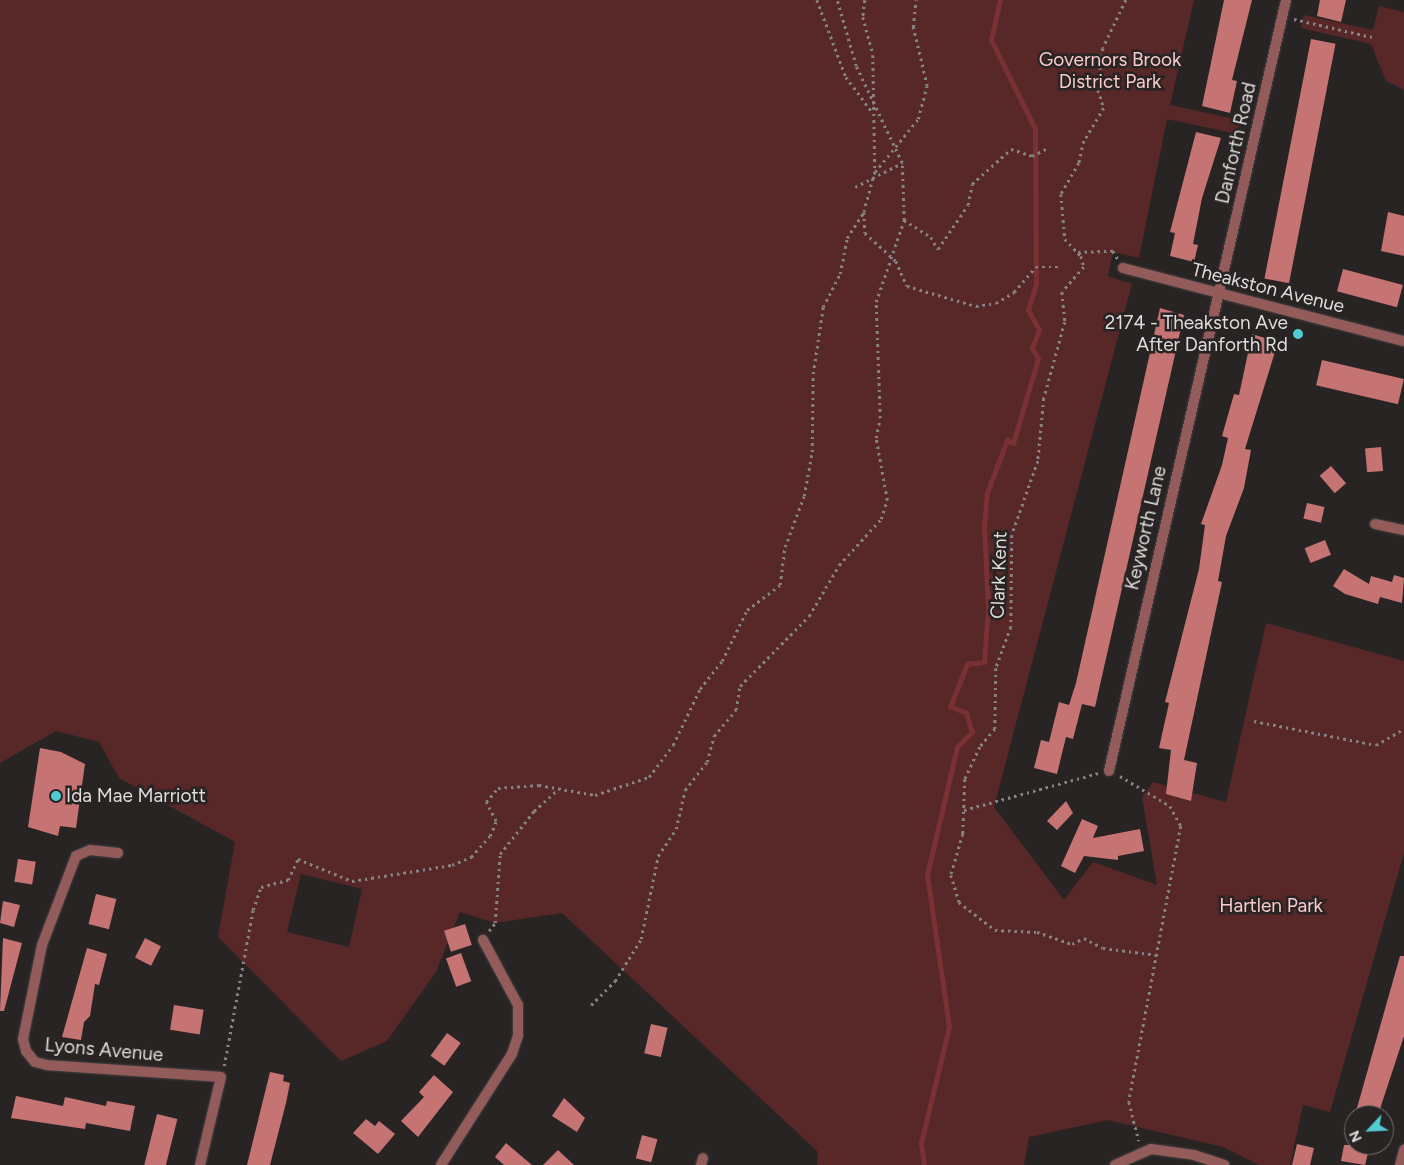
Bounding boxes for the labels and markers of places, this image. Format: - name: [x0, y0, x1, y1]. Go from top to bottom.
- place label: 2174 - Theakston Ave After Danforth Rd: [1105, 312, 1288, 356]
- marker: 2174 - Theakston Ave After Danforth Rd: [1292, 328, 1304, 340]
- place label: Ida Mae Marriott: [66, 785, 206, 807]
- marker: Ida Mae Marriott: [50, 790, 62, 802]

